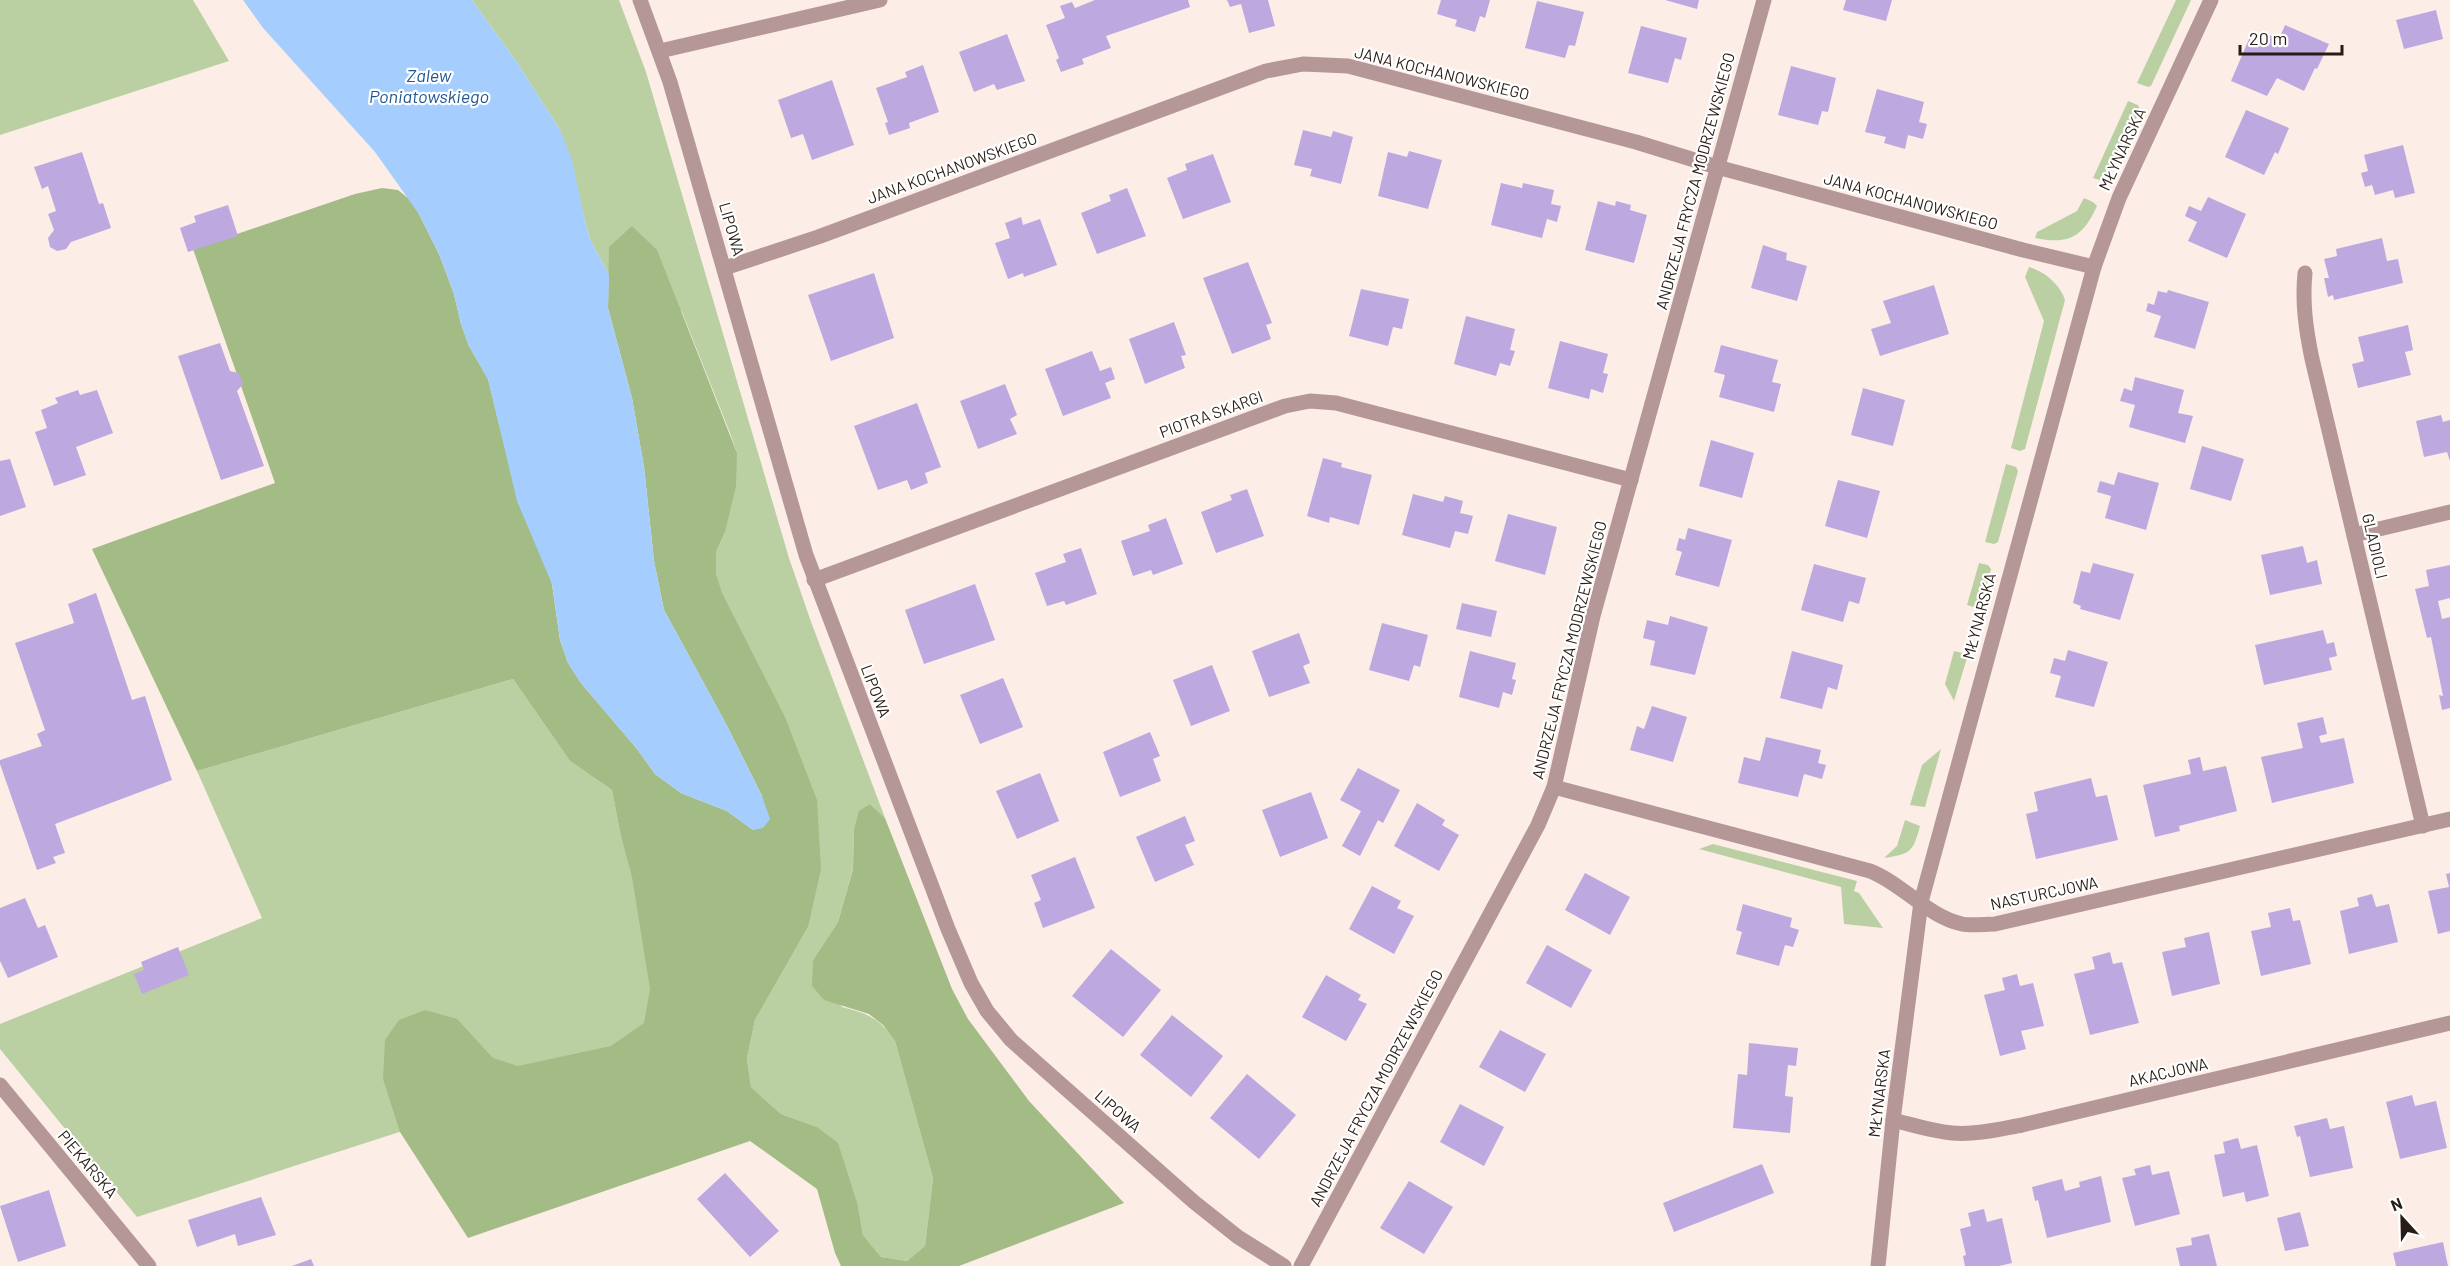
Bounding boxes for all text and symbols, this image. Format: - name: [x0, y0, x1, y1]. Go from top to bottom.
- scale bar: [2240, 18, 2342, 56]
- text: 20 m: [2249, 27, 2287, 49]
- street label: JANA KOCHANOWSKIEGO: [1353, 42, 1531, 103]
- street label: ANDRZEJA FRYCZA MODRZEWSKIEGO: [1651, 50, 1738, 312]
- water label: Zalew Poniatowskiego: [369, 64, 489, 107]
- street label: MŁYNARSKA: [2094, 104, 2149, 193]
- street label: JANA KOCHANOWSKIEGO: [864, 128, 1039, 207]
- street label: JANA KOCHANOWSKIEGO: [1822, 168, 2000, 233]
- street label: LIPOWA: [716, 200, 749, 258]
- street label: PIOTRA SKARGI: [1156, 386, 1265, 441]
- street label: GLADIOLI: [2359, 511, 2392, 580]
- street label: ANDRZEJA FRYCZA MODRZEWSKIEGO: [1527, 519, 1610, 781]
- street label: MŁYNARSKA: [1958, 570, 1999, 661]
- street label: LIPOWA: [858, 662, 895, 720]
- street label: NASTURCJOWA: [1988, 872, 2100, 913]
- street label: ANDRZEJA FRYCZA MODRZEWSKIEGO: [1305, 966, 1446, 1209]
- street label: MŁYNARSKA: [1864, 1047, 1893, 1138]
- street label: AKACJOWA: [2126, 1053, 2210, 1090]
- street label: LIPOWA: [1091, 1085, 1145, 1136]
- street label: PIEKARSKA: [55, 1126, 122, 1202]
- north arrow: [2372, 1188, 2432, 1248]
- text: N: [2388, 1193, 2405, 1214]

